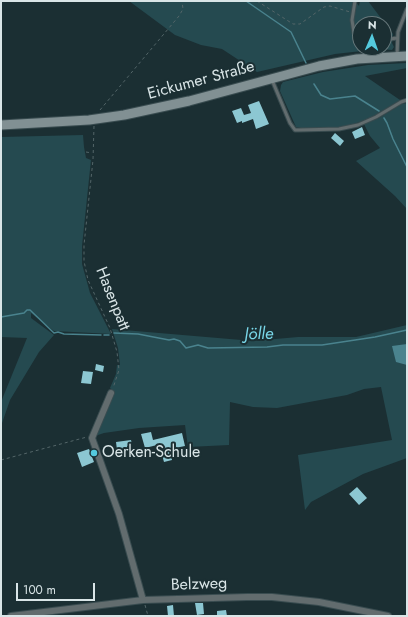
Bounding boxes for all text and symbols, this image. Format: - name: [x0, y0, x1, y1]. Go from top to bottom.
- north arrow: [352, 16, 392, 56]
- text: N: [368, 17, 377, 33]
- street label: Eickumer Straße: [145, 57, 257, 105]
- street label: Hasenpatt: [91, 264, 133, 334]
- water label: Jölle: [244, 325, 274, 345]
- place label: Oerken-Schule: [102, 443, 200, 463]
- marker: Oerken-Schule: [89, 448, 99, 458]
- street label: Belzweg: [170, 574, 228, 596]
- scale bar: [18, 575, 97, 601]
- text: 100 m: [23, 581, 56, 599]

